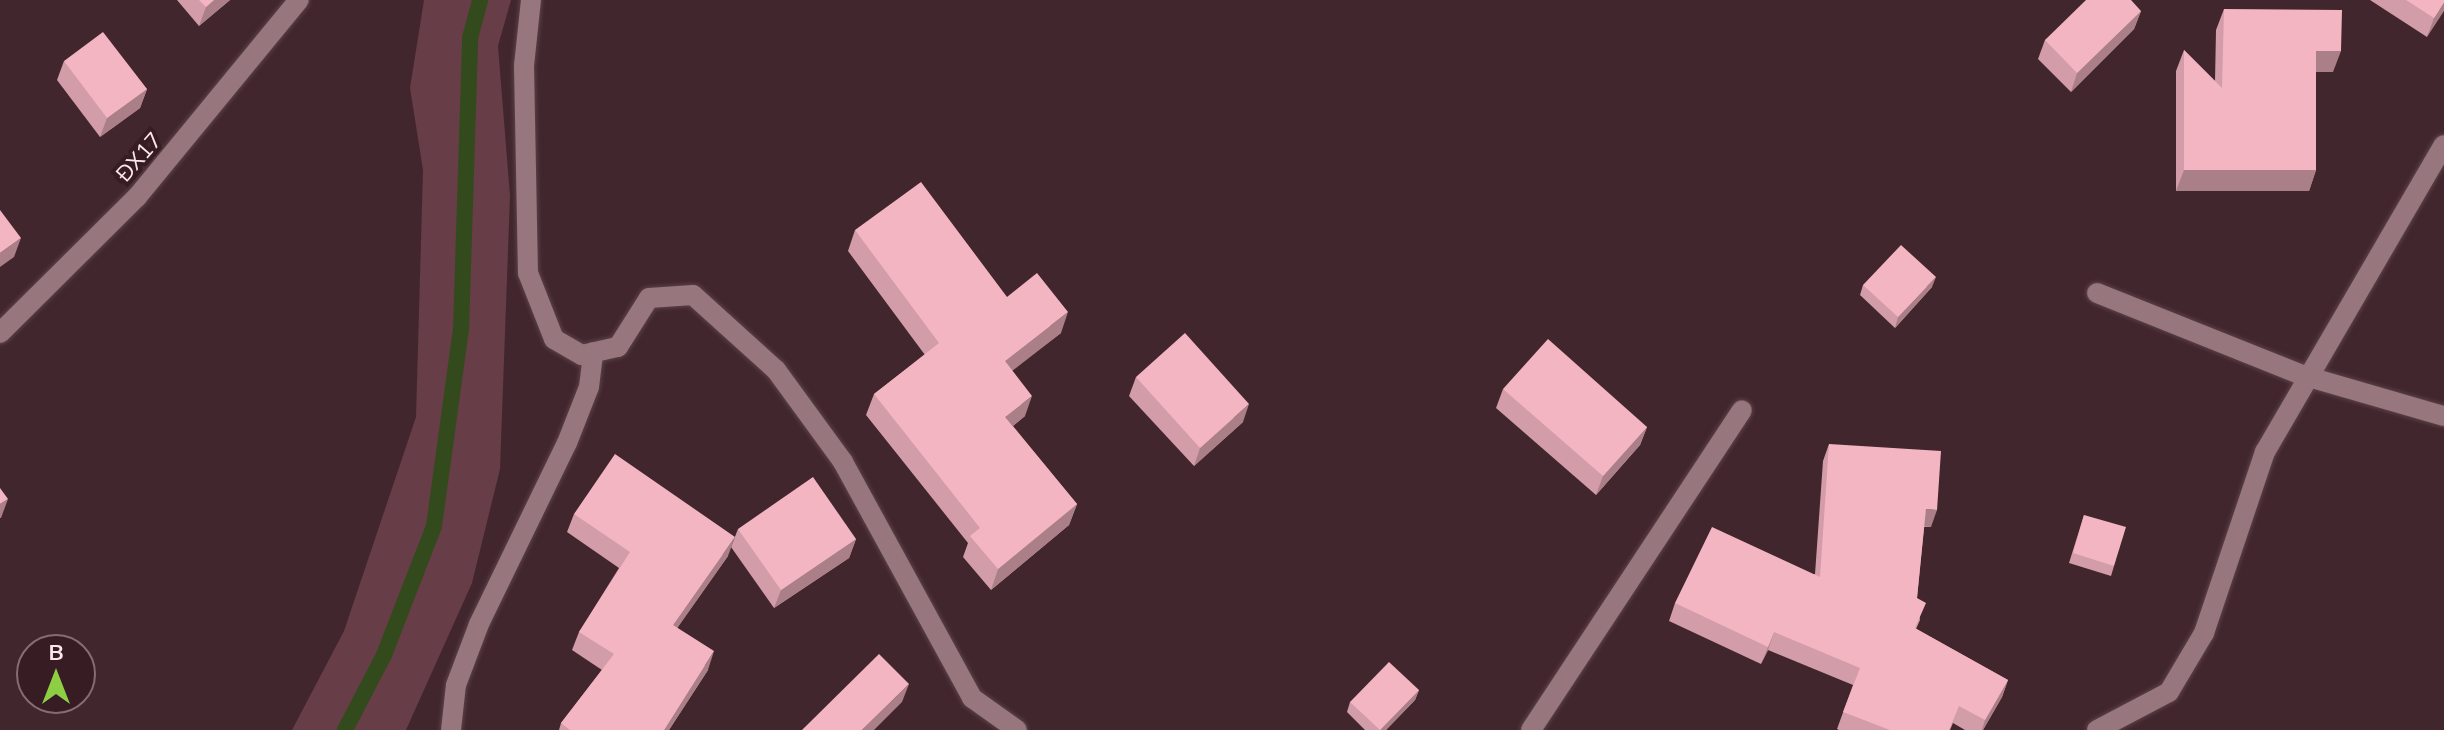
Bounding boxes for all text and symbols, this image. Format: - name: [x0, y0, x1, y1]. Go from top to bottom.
- street label: ĐX17: [110, 127, 168, 187]
- north arrow: [16, 634, 96, 714]
- text: B: [48, 638, 64, 666]

